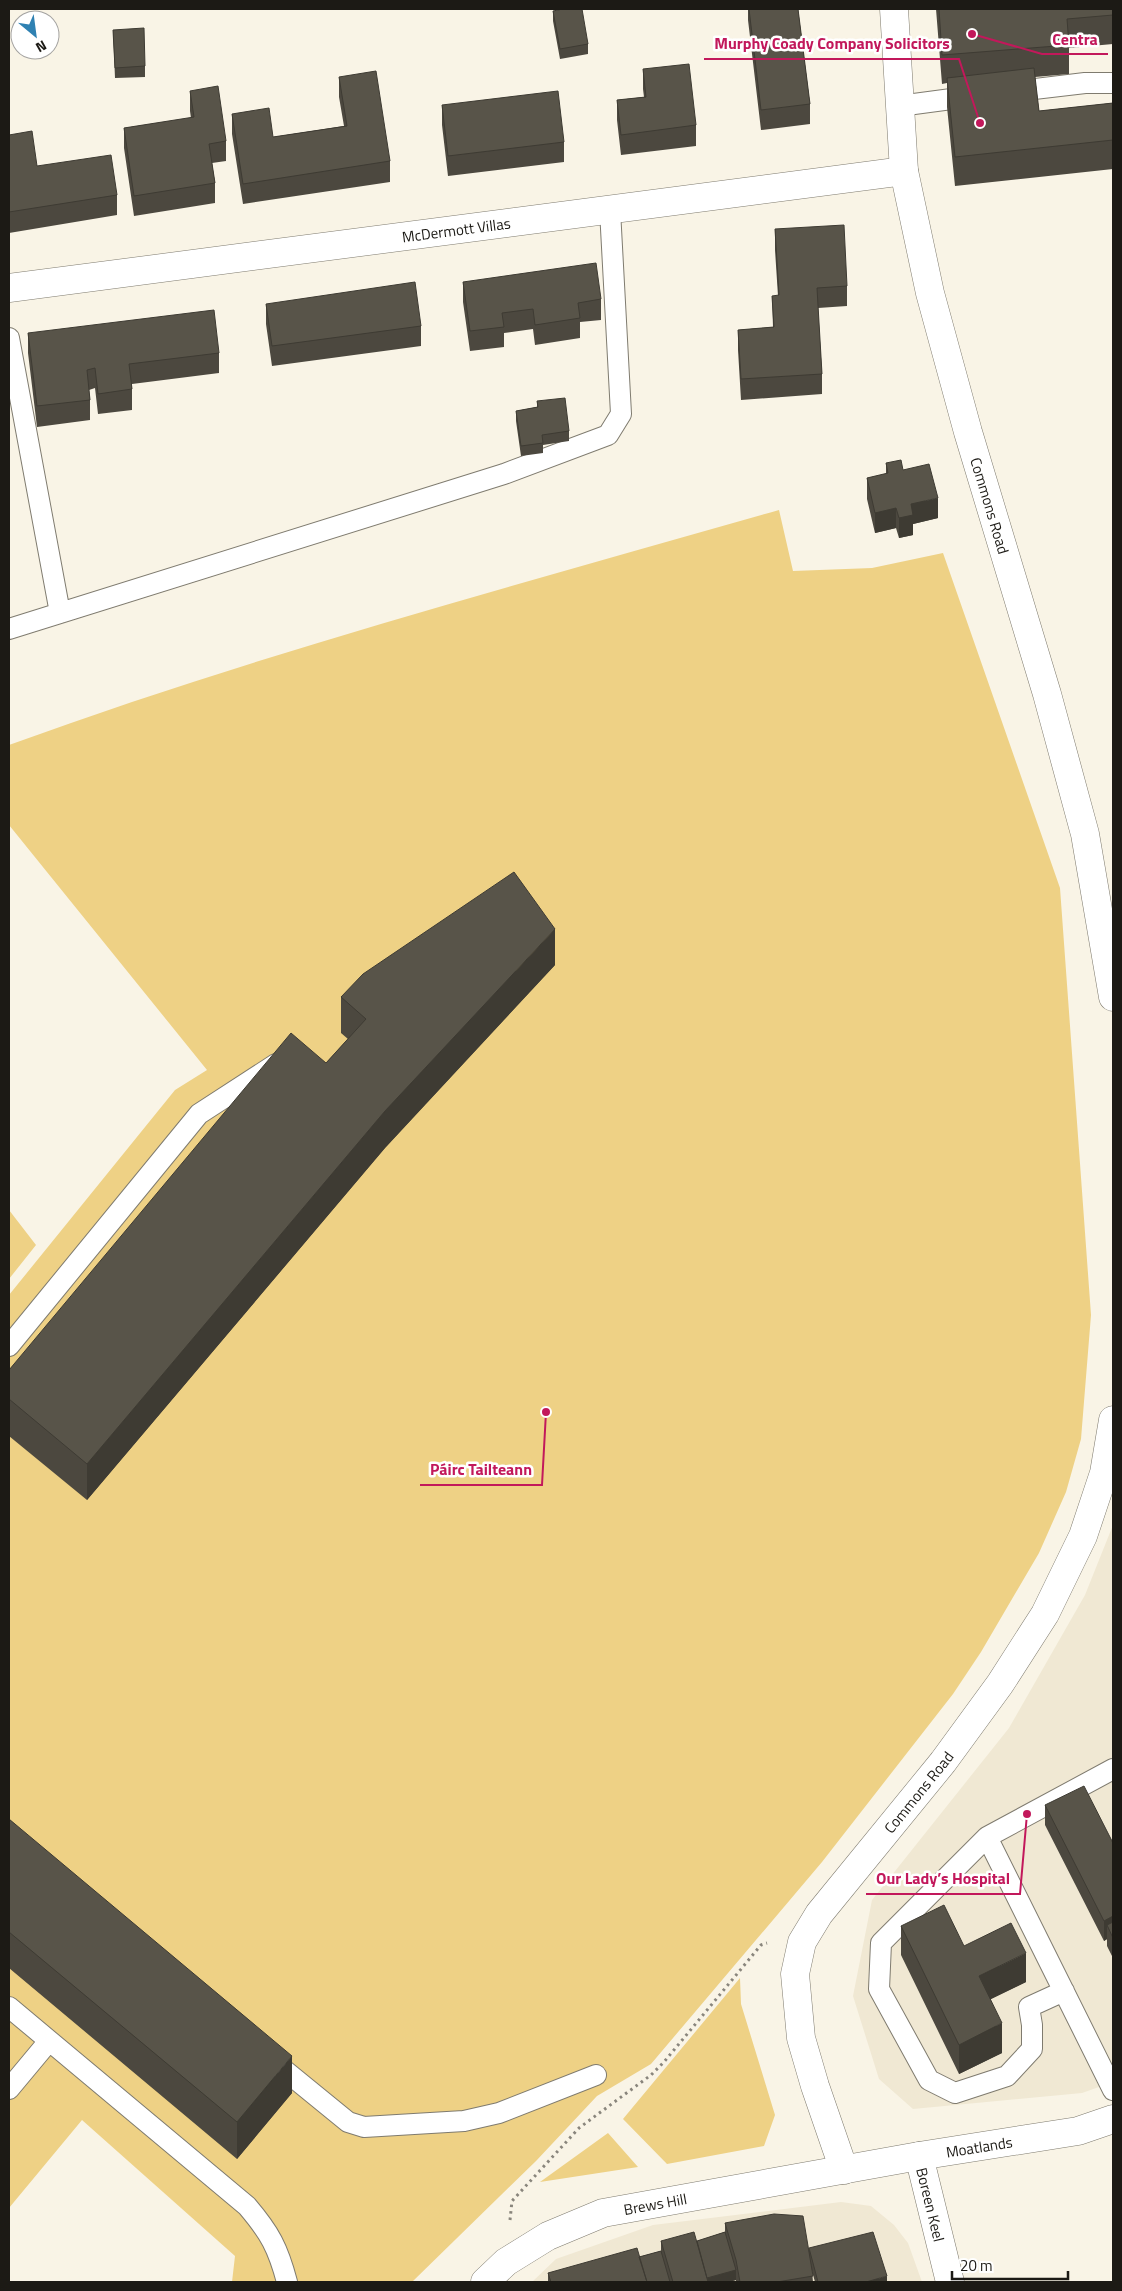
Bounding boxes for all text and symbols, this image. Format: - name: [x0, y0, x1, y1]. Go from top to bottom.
- north arrow: [10, 10, 60, 60]
- callout: Centra: [1042, 23, 1108, 54]
- text: Centra: [1052, 27, 1098, 51]
- callout: Murphy Coady Company Solicitors: [704, 28, 959, 59]
- text: Murphy Coady Company Solicitors: [714, 31, 950, 55]
- text: N: [32, 35, 51, 58]
- street label: McDermott Villas: [401, 211, 512, 248]
- street label: Commons Road: [965, 454, 1016, 557]
- callout: Páirc Tailteann: [420, 1454, 542, 1485]
- text: Páirc Tailteann: [430, 1457, 532, 1481]
- street label: Commons Road: [878, 1746, 959, 1838]
- callout: Our Lady’s Hospital: [866, 1863, 1020, 1894]
- text: Our Lady’s Hospital: [876, 1866, 1010, 1890]
- street label: Moatlands: [944, 2130, 1014, 2163]
- street label: Boreen Keel: [911, 2165, 951, 2244]
- street label: Brews Hill: [622, 2187, 689, 2221]
- scale bar: [952, 2248, 1068, 2280]
- text: 20 m: [960, 2254, 993, 2277]

